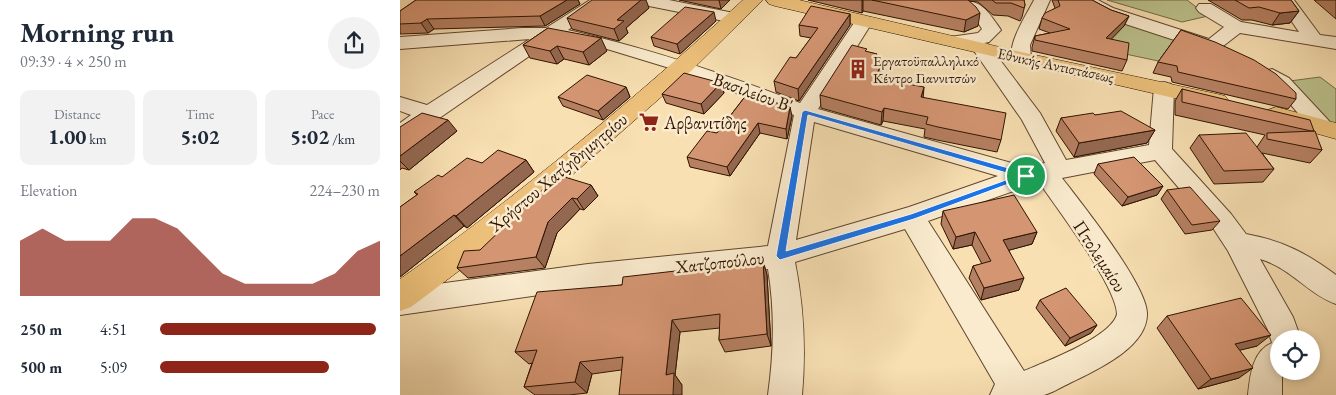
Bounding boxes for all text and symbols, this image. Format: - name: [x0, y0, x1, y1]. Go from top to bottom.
- text: Morning run: [20, 14, 174, 50]
- button: share: [328, 17, 380, 69]
- street label: Εθνικής Αντιστάσεως: [996, 43, 1116, 87]
- text: 09:39 · 4 × 250 m: [20, 51, 127, 72]
- place label: Εργατοϋπαλληλικό Κέντρο Γιαννιτσών: [873, 51, 979, 87]
- building icon: Εργατοϋπαλληλικό Κέντρο Γιαννιτσών: [847, 58, 869, 80]
- street label: Βασιλείου Β': [710, 67, 796, 117]
- text: Distance: [54, 105, 101, 123]
- text: Time: [185, 105, 215, 123]
- text: Pace: [311, 105, 334, 123]
- street label: Χρήστου Χατζηδημητρίου: [483, 107, 632, 237]
- supermarket icon: Αρβανιτίδης: [638, 111, 660, 133]
- place label: Αρβανιτίδης: [663, 111, 747, 134]
- text: 1.00: [48, 123, 86, 150]
- text: 5:02: [180, 123, 220, 150]
- text: 5:02: [290, 123, 329, 150]
- text: km: [86, 130, 107, 148]
- text: /km: [329, 130, 355, 148]
- pin: [1005, 155, 1047, 197]
- icon: arrive: [1012, 162, 1040, 190]
- text: Elevation: [20, 180, 78, 201]
- text: 224–230 m: [309, 180, 380, 201]
- street label: Πτολεμαίου: [1068, 216, 1132, 296]
- street label: Χατζοπούλου: [673, 246, 766, 278]
- text: 250 m: [20, 319, 62, 340]
- text: 4:51: [100, 319, 127, 340]
- map controls: [1270, 330, 1320, 380]
- button: locate: [1270, 330, 1320, 380]
- text: 500 m: [20, 357, 62, 378]
- text: 5:09: [100, 357, 127, 378]

